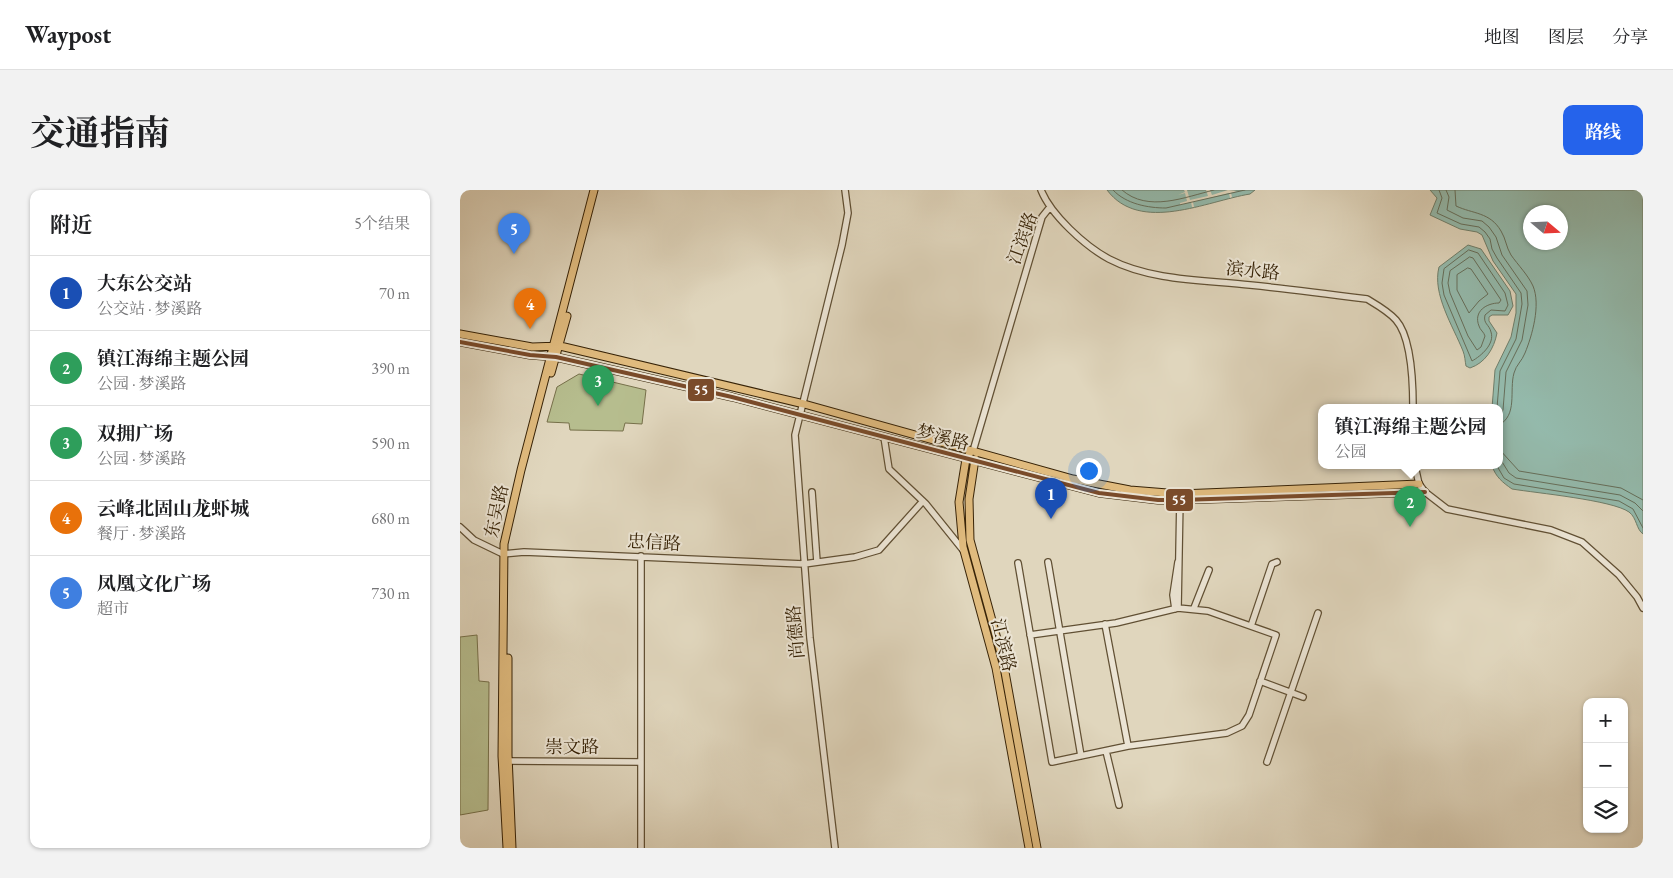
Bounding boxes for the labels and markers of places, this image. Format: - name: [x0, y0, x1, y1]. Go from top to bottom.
- pin: 5: [498, 213, 530, 254]
- pin: 4: [514, 288, 546, 329]
- pin: 3: [582, 365, 614, 406]
- pin: 1: [1035, 478, 1067, 519]
- pin: 2: [1394, 486, 1426, 527]

